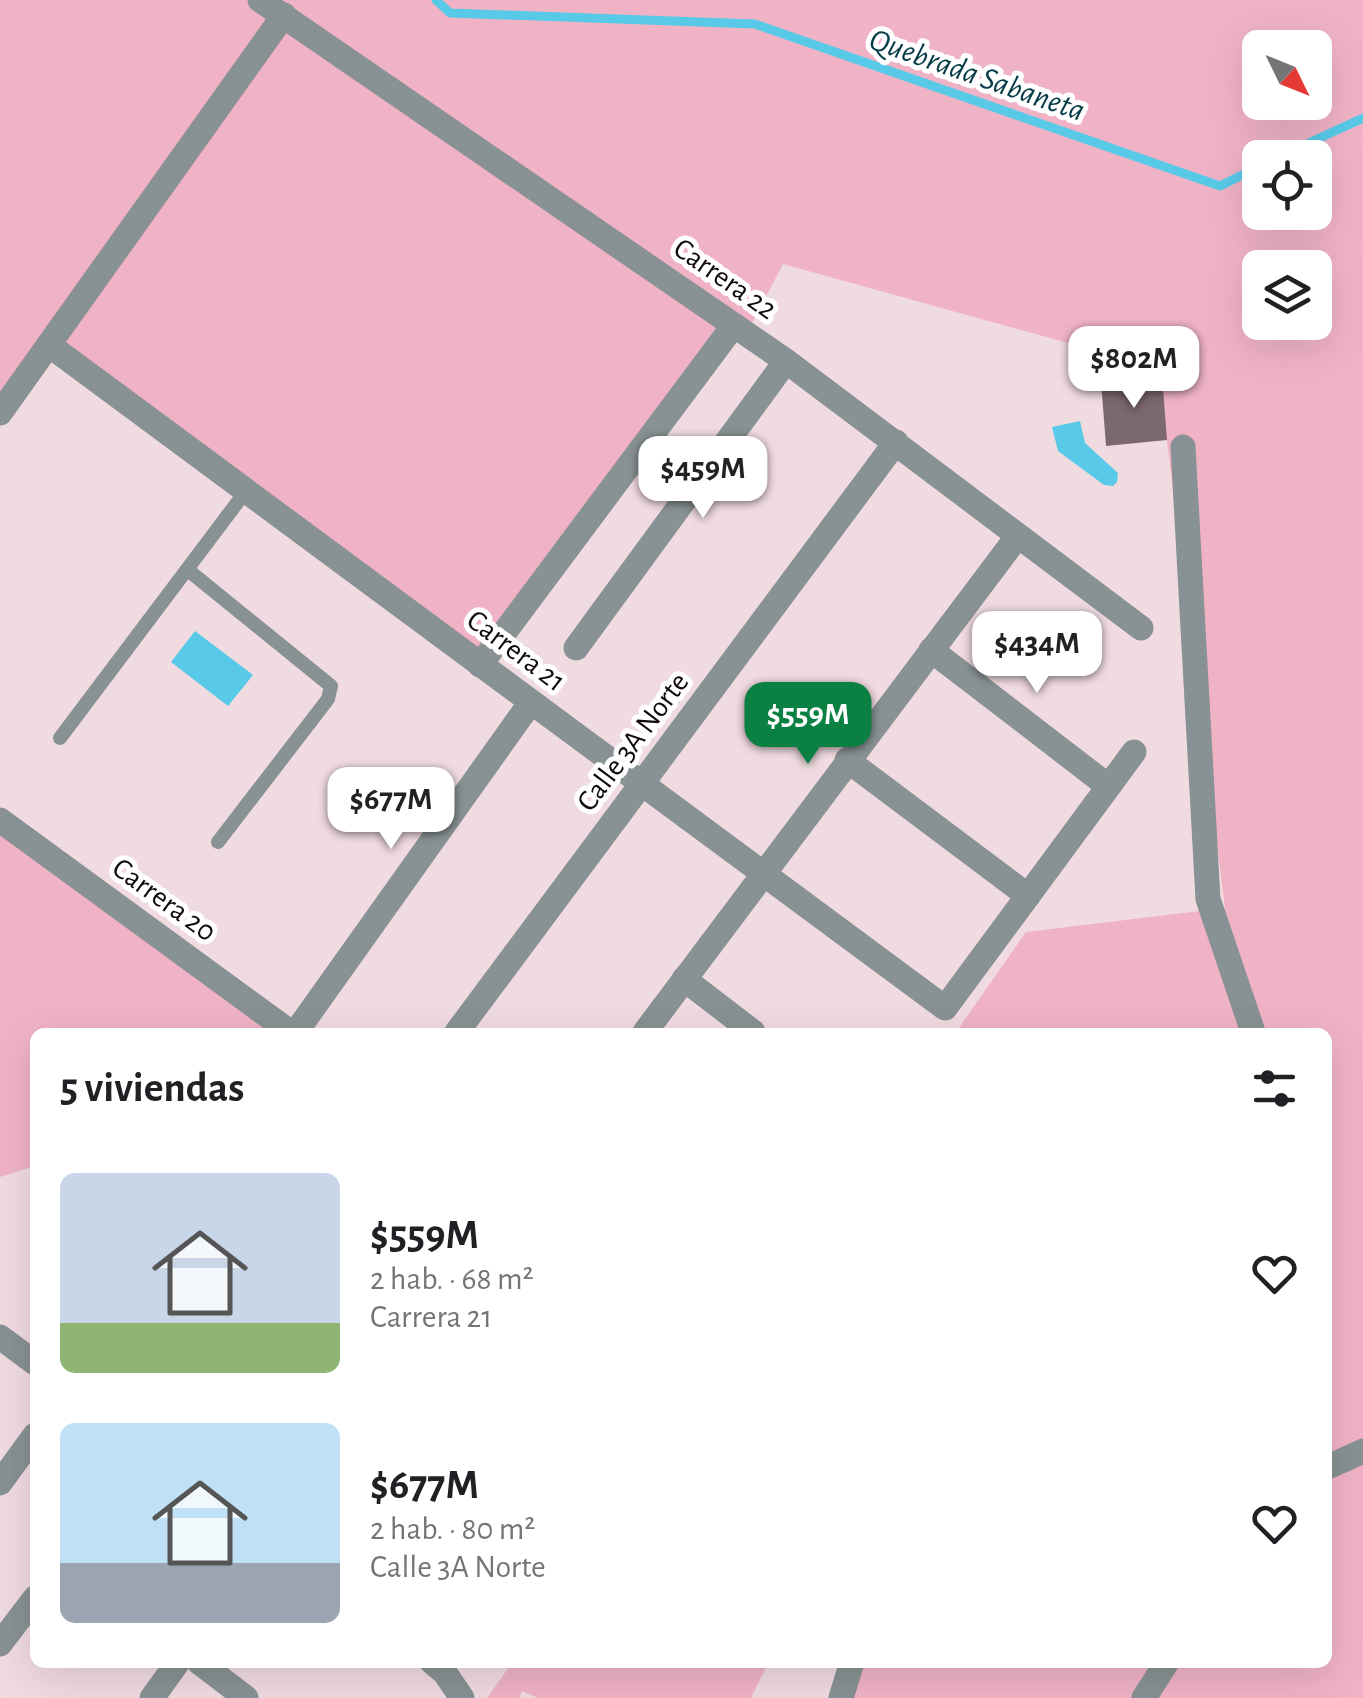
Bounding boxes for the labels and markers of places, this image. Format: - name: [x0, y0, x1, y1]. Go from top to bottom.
- pin: $802M: [1064, 326, 1204, 411]
- pin: $459M: [633, 436, 773, 521]
- pin: $434M: [967, 611, 1107, 696]
- pin: $559M: [738, 682, 878, 767]
- pin: $677M: [321, 767, 461, 852]

